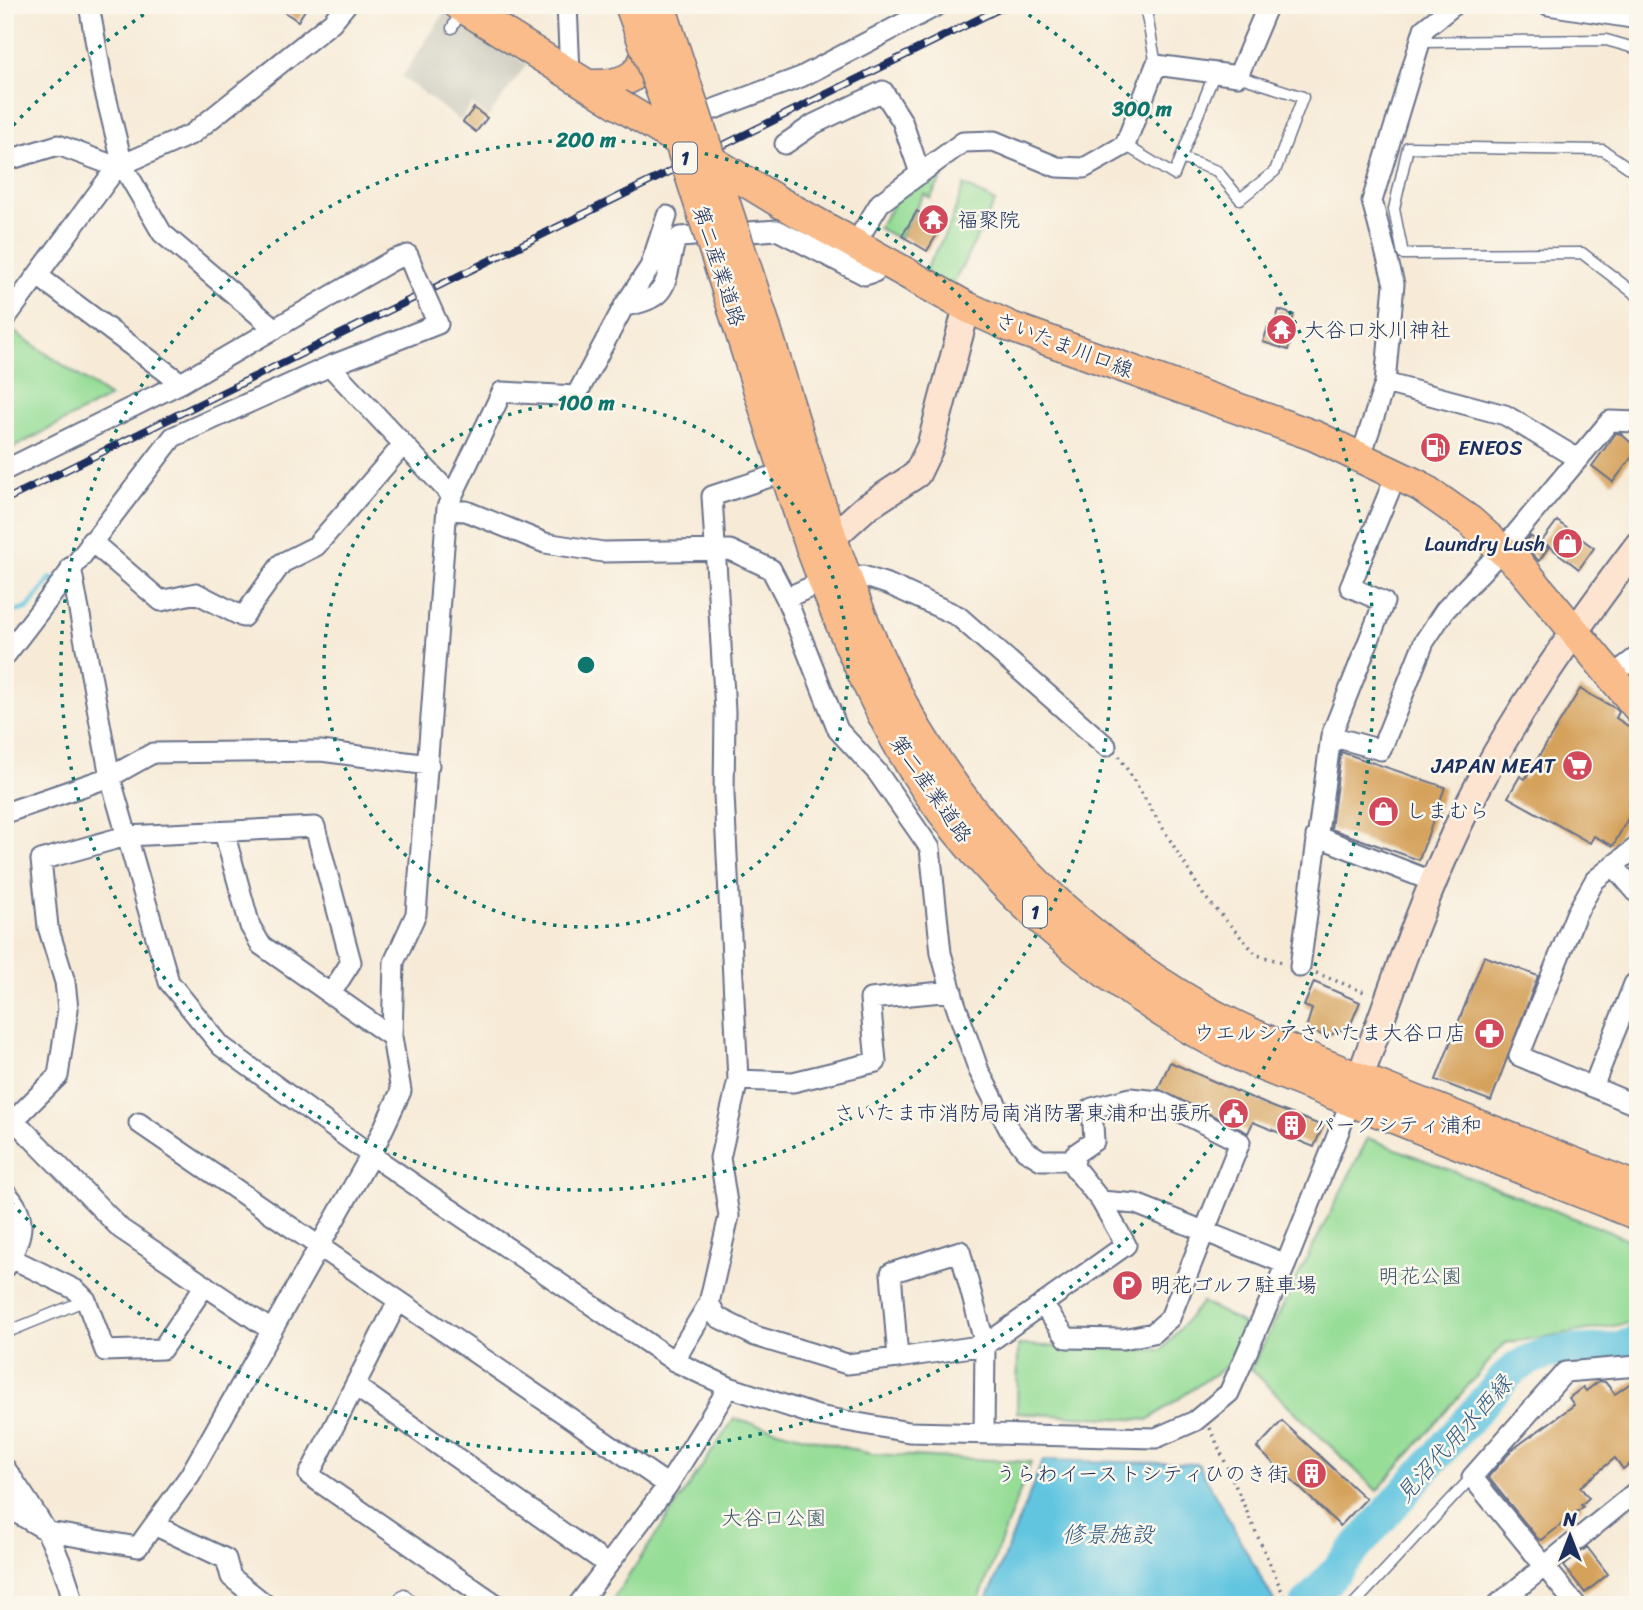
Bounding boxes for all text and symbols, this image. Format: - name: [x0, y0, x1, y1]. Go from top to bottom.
- text: 300 m: [1111, 90, 1173, 128]
- text: 200 m: [555, 121, 617, 159]
- road number: 1: [673, 142, 697, 174]
- street label: 第二産業道路: [681, 200, 757, 332]
- place label: 福聚院: [957, 201, 1020, 239]
- temple icon: 福聚院: [917, 203, 951, 237]
- street label: さいたま川口線: [989, 301, 1139, 389]
- place label: 大谷口氷川神社: [1304, 311, 1451, 349]
- temple icon: 大谷口氷川神社: [1264, 313, 1298, 347]
- text: 100 m: [557, 384, 615, 422]
- place label: ENEOS: [1458, 429, 1523, 467]
- fuel station icon: ENEOS: [1418, 431, 1452, 465]
- place label: Laundry Lush: [1425, 525, 1545, 563]
- shop icon: Laundry Lush: [1551, 527, 1585, 561]
- centre of rings: [574, 653, 598, 677]
- street label: 第二産業道路: [879, 726, 983, 852]
- place label: JAPAN MEAT: [1430, 747, 1557, 785]
- supermarket icon: JAPAN MEAT: [1561, 749, 1595, 783]
- place label: しまむら: [1406, 792, 1490, 830]
- shop icon: しまむら: [1366, 794, 1400, 828]
- road number: 1: [1023, 896, 1047, 928]
- place label: ウエルシアさいたま大谷口店: [1194, 1014, 1466, 1052]
- pharmacy icon: ウエルシアさいたま大谷口店: [1472, 1016, 1506, 1050]
- place label: さいたま市消防局南消防署東浦和出張所: [834, 1094, 1211, 1132]
- public building icon: さいたま市消防局南消防署東浦和出張所: [1217, 1096, 1251, 1130]
- place label: パークシティ浦和: [1314, 1106, 1482, 1144]
- building icon: パークシティ浦和: [1274, 1108, 1308, 1142]
- park label: 明花公園: [1378, 1257, 1462, 1295]
- place label: 明花ゴルフ駐車場: [1150, 1266, 1317, 1304]
- parking icon: 明花ゴルフ駐車場: [1110, 1268, 1144, 1302]
- water label: 見沼代用水西縁: [1385, 1364, 1524, 1513]
- place label: うらわイーストシティひのき街: [995, 1455, 1288, 1493]
- building icon: うらわイーストシティひのき街: [1294, 1457, 1328, 1491]
- park label: 大谷口公園: [722, 1499, 827, 1537]
- north arrow: [1534, 1502, 1604, 1572]
- text: N: [1562, 1503, 1577, 1536]
- water label: 修景施設: [1062, 1514, 1156, 1555]

